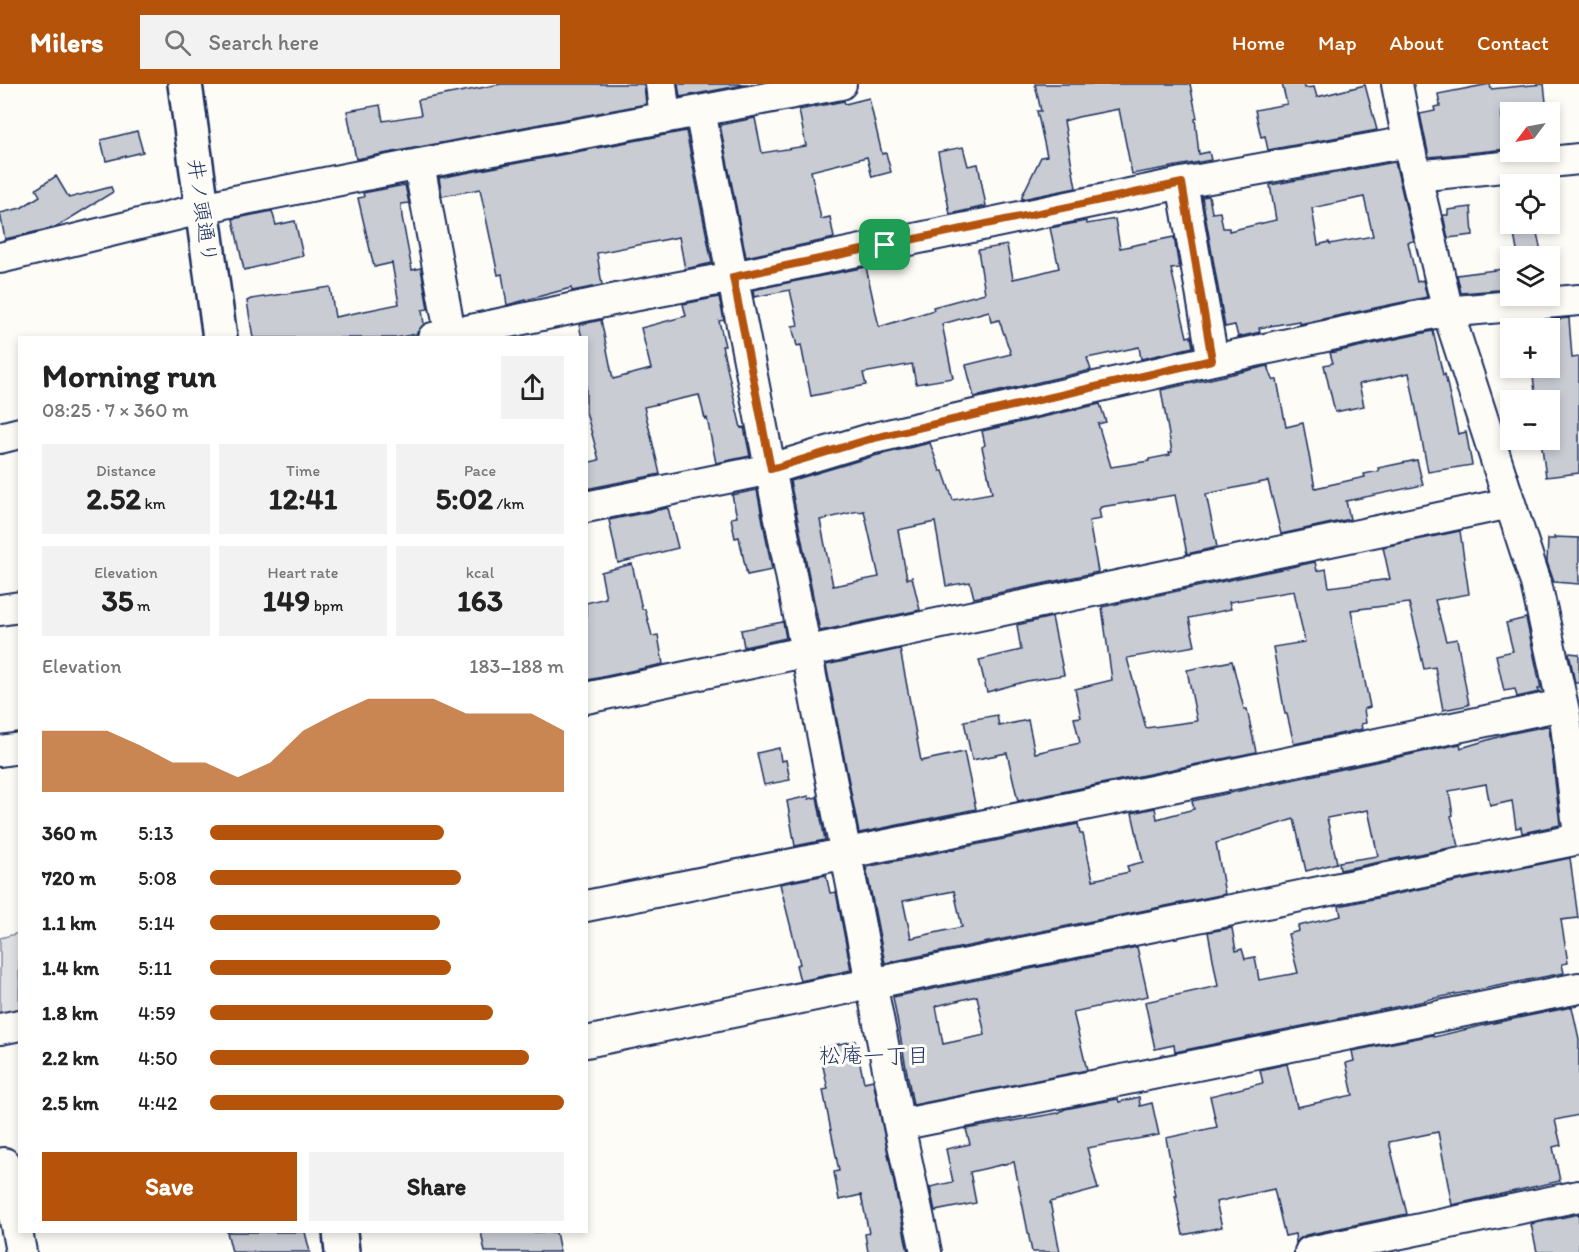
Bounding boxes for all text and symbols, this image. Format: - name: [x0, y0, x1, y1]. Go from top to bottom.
- search box: [140, 15, 560, 69]
- text: Milers: [30, 25, 104, 59]
- icon: search: [161, 26, 194, 59]
- text: Search here: [209, 29, 319, 56]
- text: Home: [1232, 30, 1285, 55]
- text: Map: [1318, 30, 1357, 55]
- text: About: [1390, 30, 1444, 55]
- text: Contact: [1477, 30, 1549, 55]
- north arrow: [1500, 102, 1560, 162]
- map controls: [1500, 102, 1560, 450]
- street label: 井ノ頭通り: [183, 157, 223, 265]
- button: locate: [1500, 174, 1560, 234]
- pin: [859, 219, 910, 270]
- icon: arrive: [868, 228, 901, 261]
- button: layers: [1500, 246, 1560, 306]
- button: +: [1500, 318, 1560, 378]
- text: Morning run: [42, 356, 217, 395]
- button: share: [501, 356, 564, 419]
- button: −: [1500, 390, 1560, 450]
- text: 08:25 · 7 × 360 m: [42, 398, 189, 422]
- text: Distance: [96, 461, 156, 480]
- text: Time: [286, 461, 320, 480]
- text: Pace: [464, 461, 496, 480]
- text: 2.52: [86, 480, 141, 517]
- text: 12:41: [269, 480, 338, 517]
- text: 5:02: [436, 480, 493, 517]
- text: km: [141, 494, 166, 513]
- text: /km: [493, 494, 524, 513]
- text: Elevation: [94, 563, 158, 582]
- text: Heart rate: [268, 563, 338, 582]
- text: kcal: [466, 563, 494, 582]
- text: 35: [101, 582, 134, 619]
- text: 149: [263, 582, 310, 619]
- text: 163: [457, 582, 503, 619]
- text: m: [134, 596, 151, 615]
- text: bpm: [310, 596, 343, 615]
- text: Elevation: [42, 654, 121, 678]
- text: 183–188 m: [469, 654, 564, 678]
- text: 360 m: [42, 821, 97, 845]
- text: 5:13: [138, 821, 174, 845]
- text: 720 m: [42, 866, 96, 890]
- text: 5:08: [138, 866, 177, 890]
- text: 1.1 km: [42, 911, 96, 935]
- text: 5:14: [138, 911, 175, 935]
- text: 1.4 km: [42, 956, 99, 980]
- text: 5:11: [138, 956, 172, 980]
- text: 1.8 km: [42, 1001, 98, 1025]
- text: 4:59: [138, 1001, 176, 1025]
- district label: 松庵一丁目: [819, 1042, 929, 1069]
- text: 2.2 km: [42, 1046, 99, 1070]
- text: 4:50: [138, 1046, 178, 1070]
- text: 2.5 km: [42, 1091, 99, 1115]
- text: 4:42: [138, 1091, 177, 1115]
- button: Save: [42, 1152, 297, 1221]
- button: Share: [309, 1152, 564, 1221]

